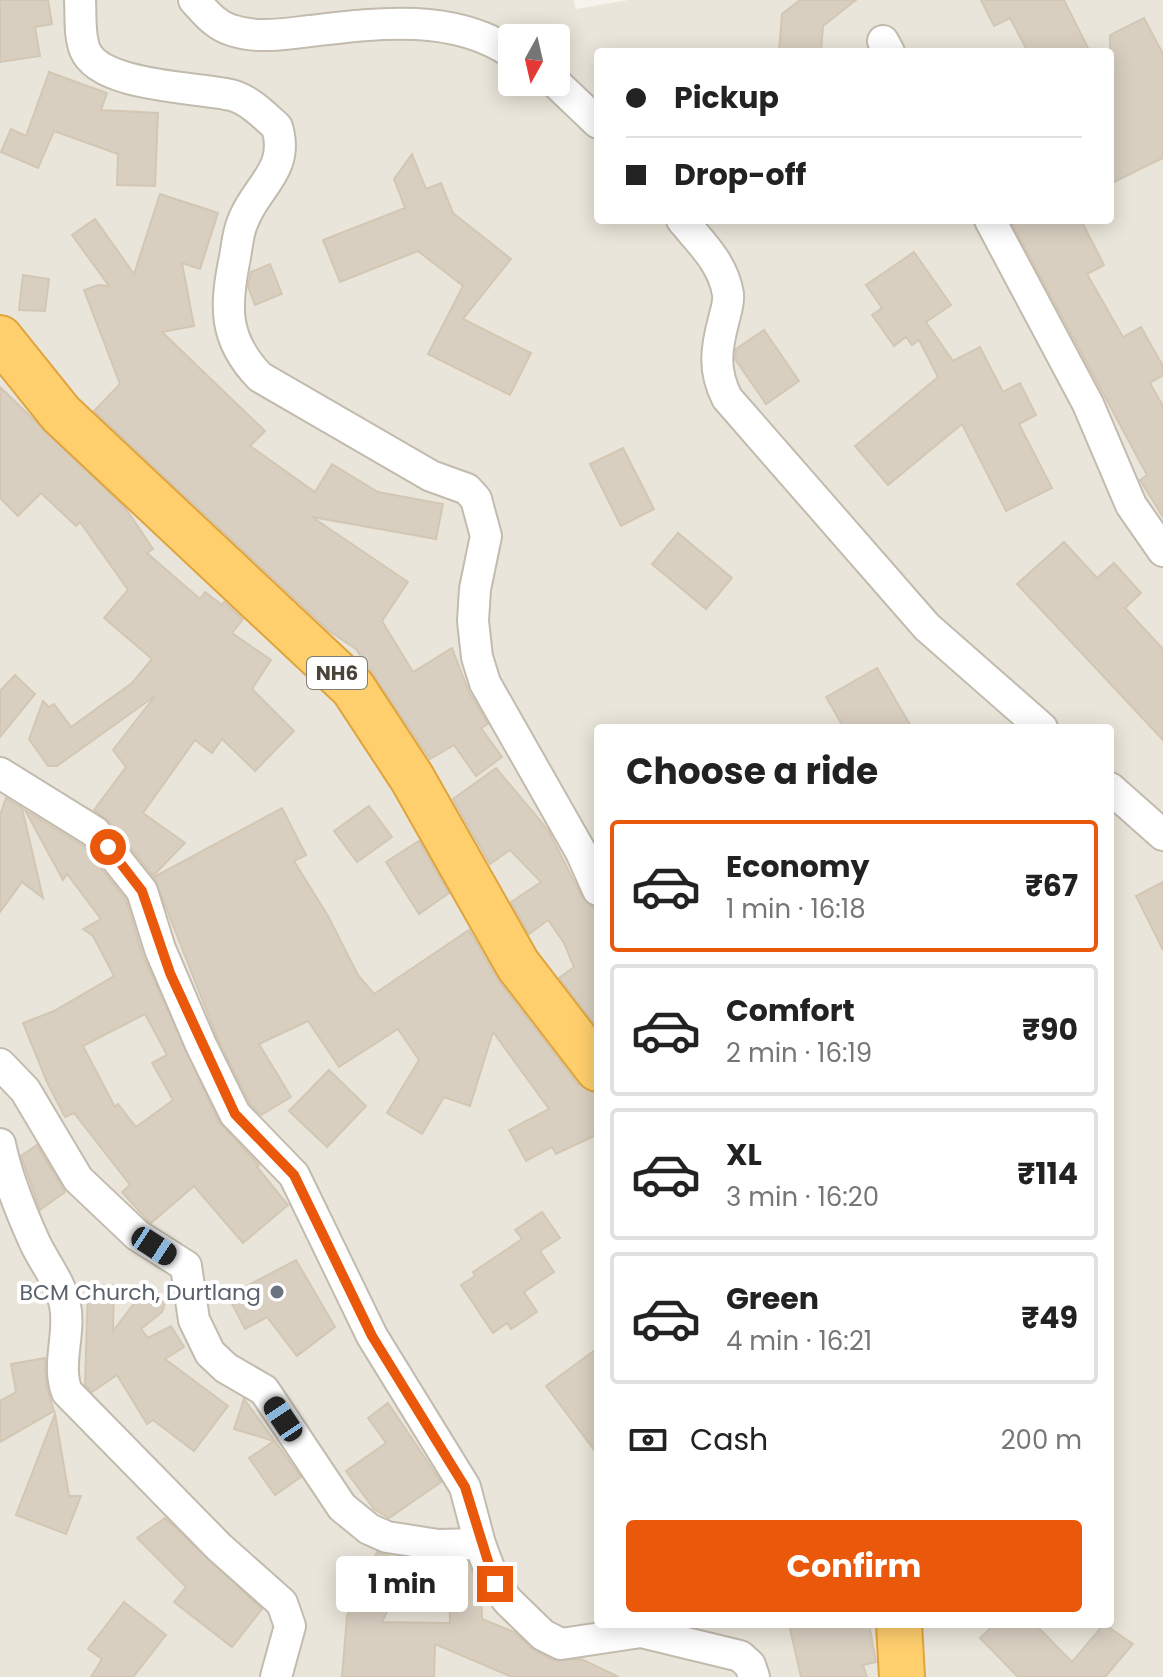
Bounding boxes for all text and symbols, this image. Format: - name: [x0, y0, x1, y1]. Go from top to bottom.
- north arrow: [498, 24, 570, 96]
- map controls: [498, 24, 570, 96]
- text: Pickup: [674, 76, 779, 119]
- text: Drop-off: [674, 153, 806, 196]
- road number: NH6: [307, 657, 367, 689]
- text: Choose a ride: [626, 746, 878, 797]
- route start: [90, 829, 126, 865]
- text: Economy: [726, 845, 870, 888]
- icon: car: [630, 850, 702, 922]
- text: ₹67: [1025, 864, 1078, 907]
- text: 1 min · 16:18: [726, 891, 866, 927]
- text: Comfort: [726, 989, 855, 1032]
- icon: car: [630, 994, 702, 1066]
- text: ₹90: [1022, 1008, 1078, 1051]
- text: 2 min · 16:19: [726, 1035, 872, 1071]
- text: XL: [726, 1133, 762, 1176]
- icon: car: [630, 1138, 702, 1210]
- text: ₹114: [1017, 1152, 1078, 1195]
- text: 3 min · 16:20: [726, 1179, 879, 1215]
- car: [127, 1223, 181, 1269]
- place label: BCM Church, Durtlang: [20, 1277, 261, 1308]
- text: Green: [726, 1277, 819, 1320]
- icon: car: [630, 1282, 702, 1354]
- marker: BCM Church, Durtlang: [268, 1283, 286, 1301]
- text: ₹49: [1021, 1296, 1078, 1339]
- text: 4 min · 16:21: [726, 1323, 872, 1359]
- car: [260, 1392, 306, 1446]
- icon: cash: [626, 1418, 670, 1462]
- text: Cash: [690, 1418, 768, 1461]
- text: 200 m: [1001, 1422, 1082, 1458]
- button: Confirm: [626, 1520, 1082, 1612]
- callout: 1 min: [335, 1556, 467, 1612]
- text: 1 min: [368, 1566, 436, 1602]
- route end: [477, 1566, 513, 1602]

